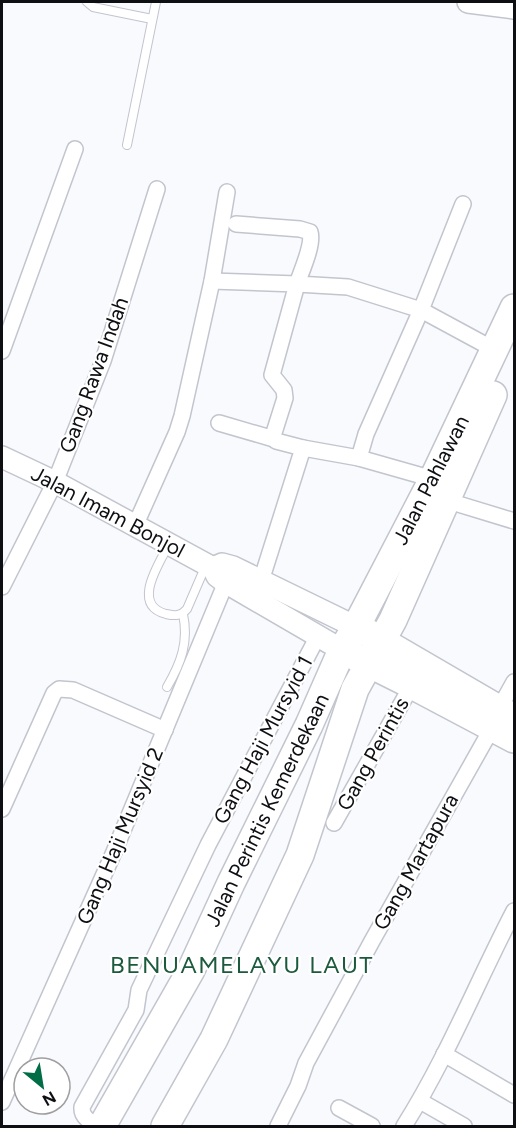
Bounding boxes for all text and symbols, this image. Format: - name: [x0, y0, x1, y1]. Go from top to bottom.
- street label: Gang Rawa Indah: [54, 294, 133, 456]
- street label: Jalan Pahlawan: [387, 411, 474, 549]
- street label: Jalan Imam Bonjol: [27, 461, 189, 563]
- street label: Gang Haji Mursyid 1: [208, 652, 317, 828]
- street label: Jalan Perintis Kemerdekaan: [199, 689, 334, 930]
- street label: Gang Perintis: [331, 693, 414, 815]
- street label: Gang Haji Mursyid 2: [71, 744, 168, 928]
- street label: Gang Martapura: [368, 789, 463, 934]
- district label: BENUAMELAYU LAUT: [110, 950, 374, 979]
- north arrow: [12, 1056, 72, 1116]
- text: N: [39, 1087, 59, 1110]

